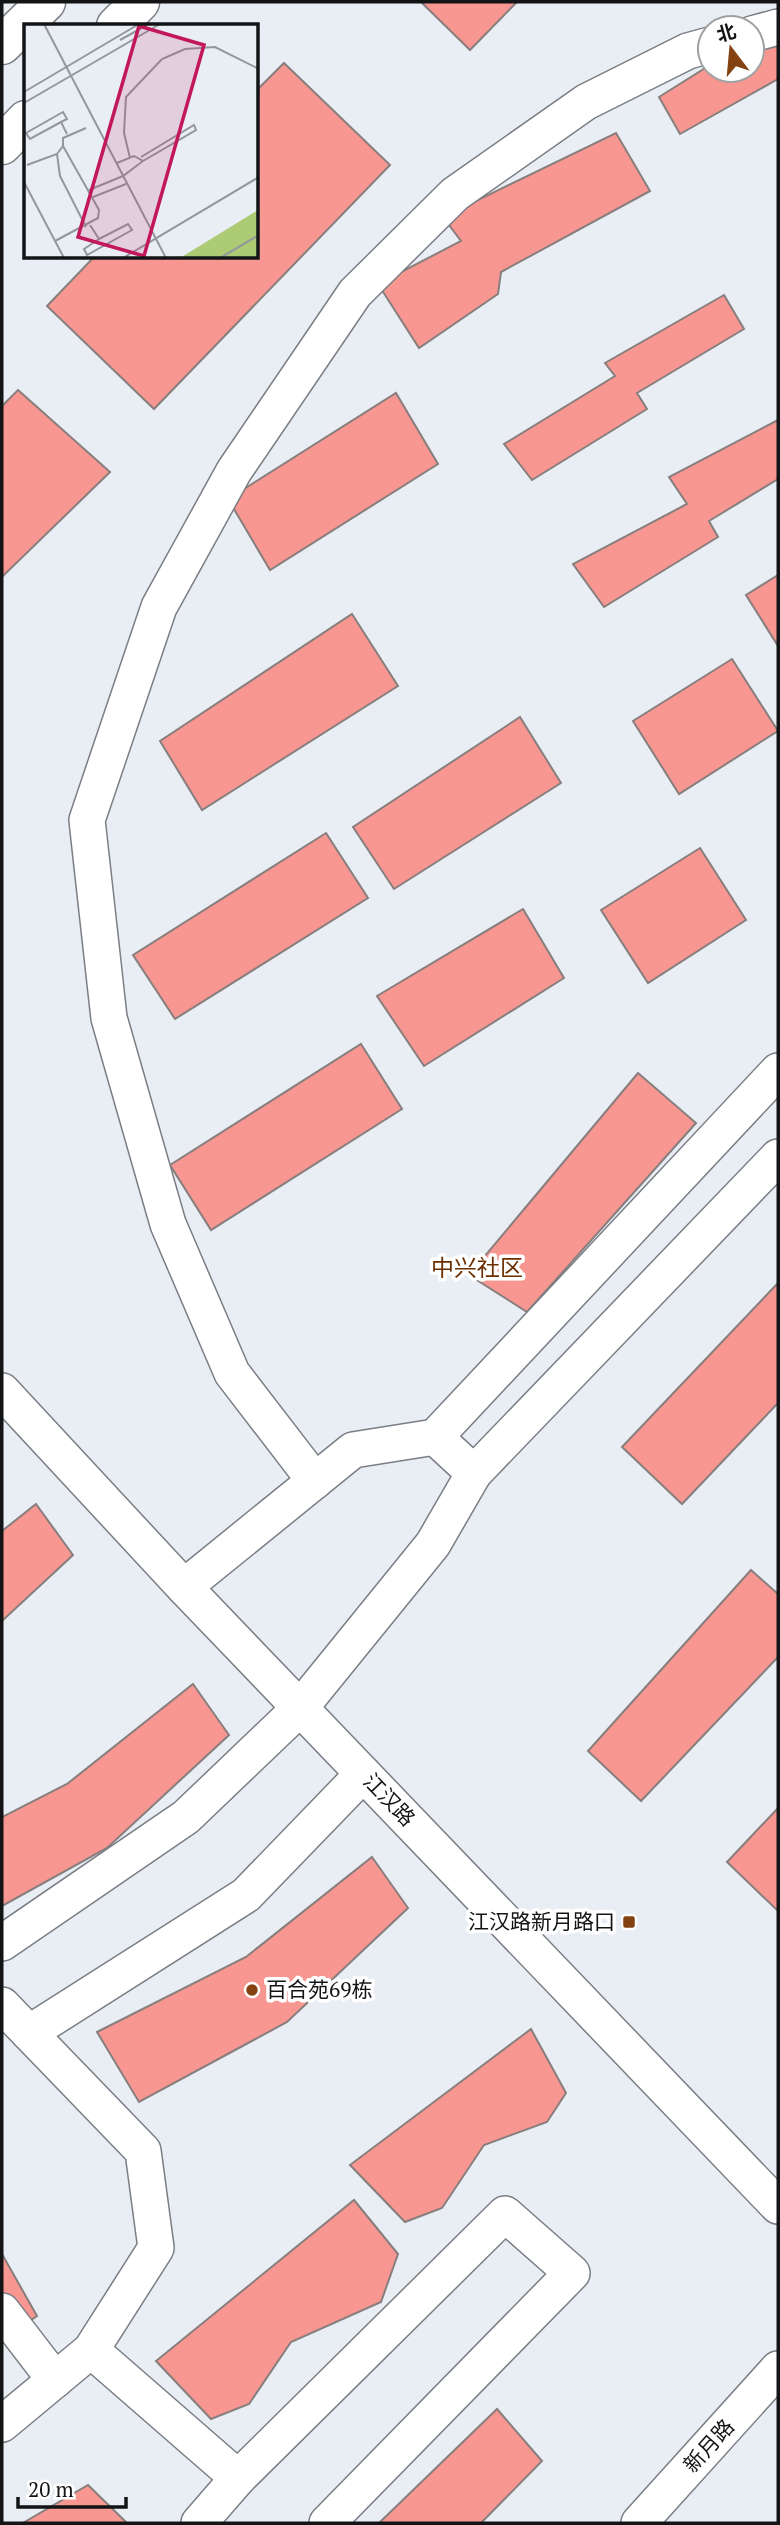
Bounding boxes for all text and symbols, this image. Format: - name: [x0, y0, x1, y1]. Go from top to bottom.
- north arrow: [696, 14, 766, 84]
- text: 北: [714, 18, 739, 47]
- inset map: [24, 24, 259, 259]
- district label: 中兴社区: [431, 1252, 523, 1283]
- street label: 江汉路: [358, 1767, 422, 1832]
- place label: 江汉路新月路口: [468, 1907, 615, 1935]
- marker: 江汉路新月路口: [621, 1914, 637, 1930]
- place label: 百合苑69栋: [266, 1975, 372, 2003]
- marker: 百合苑69栋: [244, 1982, 260, 1998]
- street label: 新月路: [677, 2413, 740, 2478]
- scale bar: [18, 2466, 126, 2510]
- text: 20 m: [28, 2475, 74, 2503]

